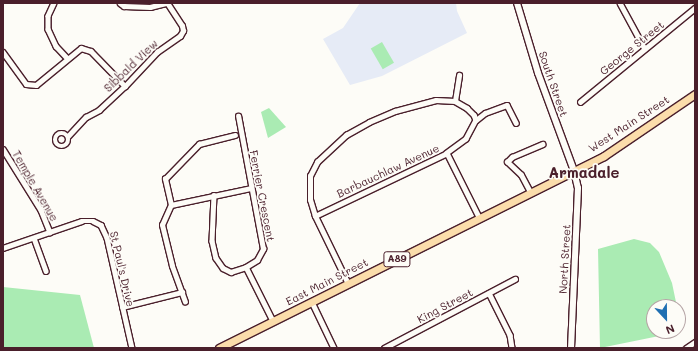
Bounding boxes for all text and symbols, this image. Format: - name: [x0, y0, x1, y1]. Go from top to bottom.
- street label: George Street: [597, 18, 667, 78]
- street label: Sibbald View: [101, 37, 161, 95]
- street label: South Street: [536, 50, 570, 118]
- street label: West Main Street: [586, 93, 672, 155]
- street label: Barbauchlaw Avenue: [335, 141, 441, 201]
- street label: Temple Avenue: [9, 148, 61, 224]
- street label: Ferrier Crescent: [247, 149, 277, 243]
- district label: Armadale: [548, 164, 620, 182]
- street label: North Street: [557, 224, 573, 294]
- street label: St Paul's Drive: [107, 230, 137, 308]
- road number: A89: [383, 251, 411, 267]
- street label: East Main Street: [284, 256, 370, 308]
- street label: King Street: [415, 286, 475, 326]
- north arrow: [646, 299, 686, 339]
- text: N: [664, 321, 677, 338]

